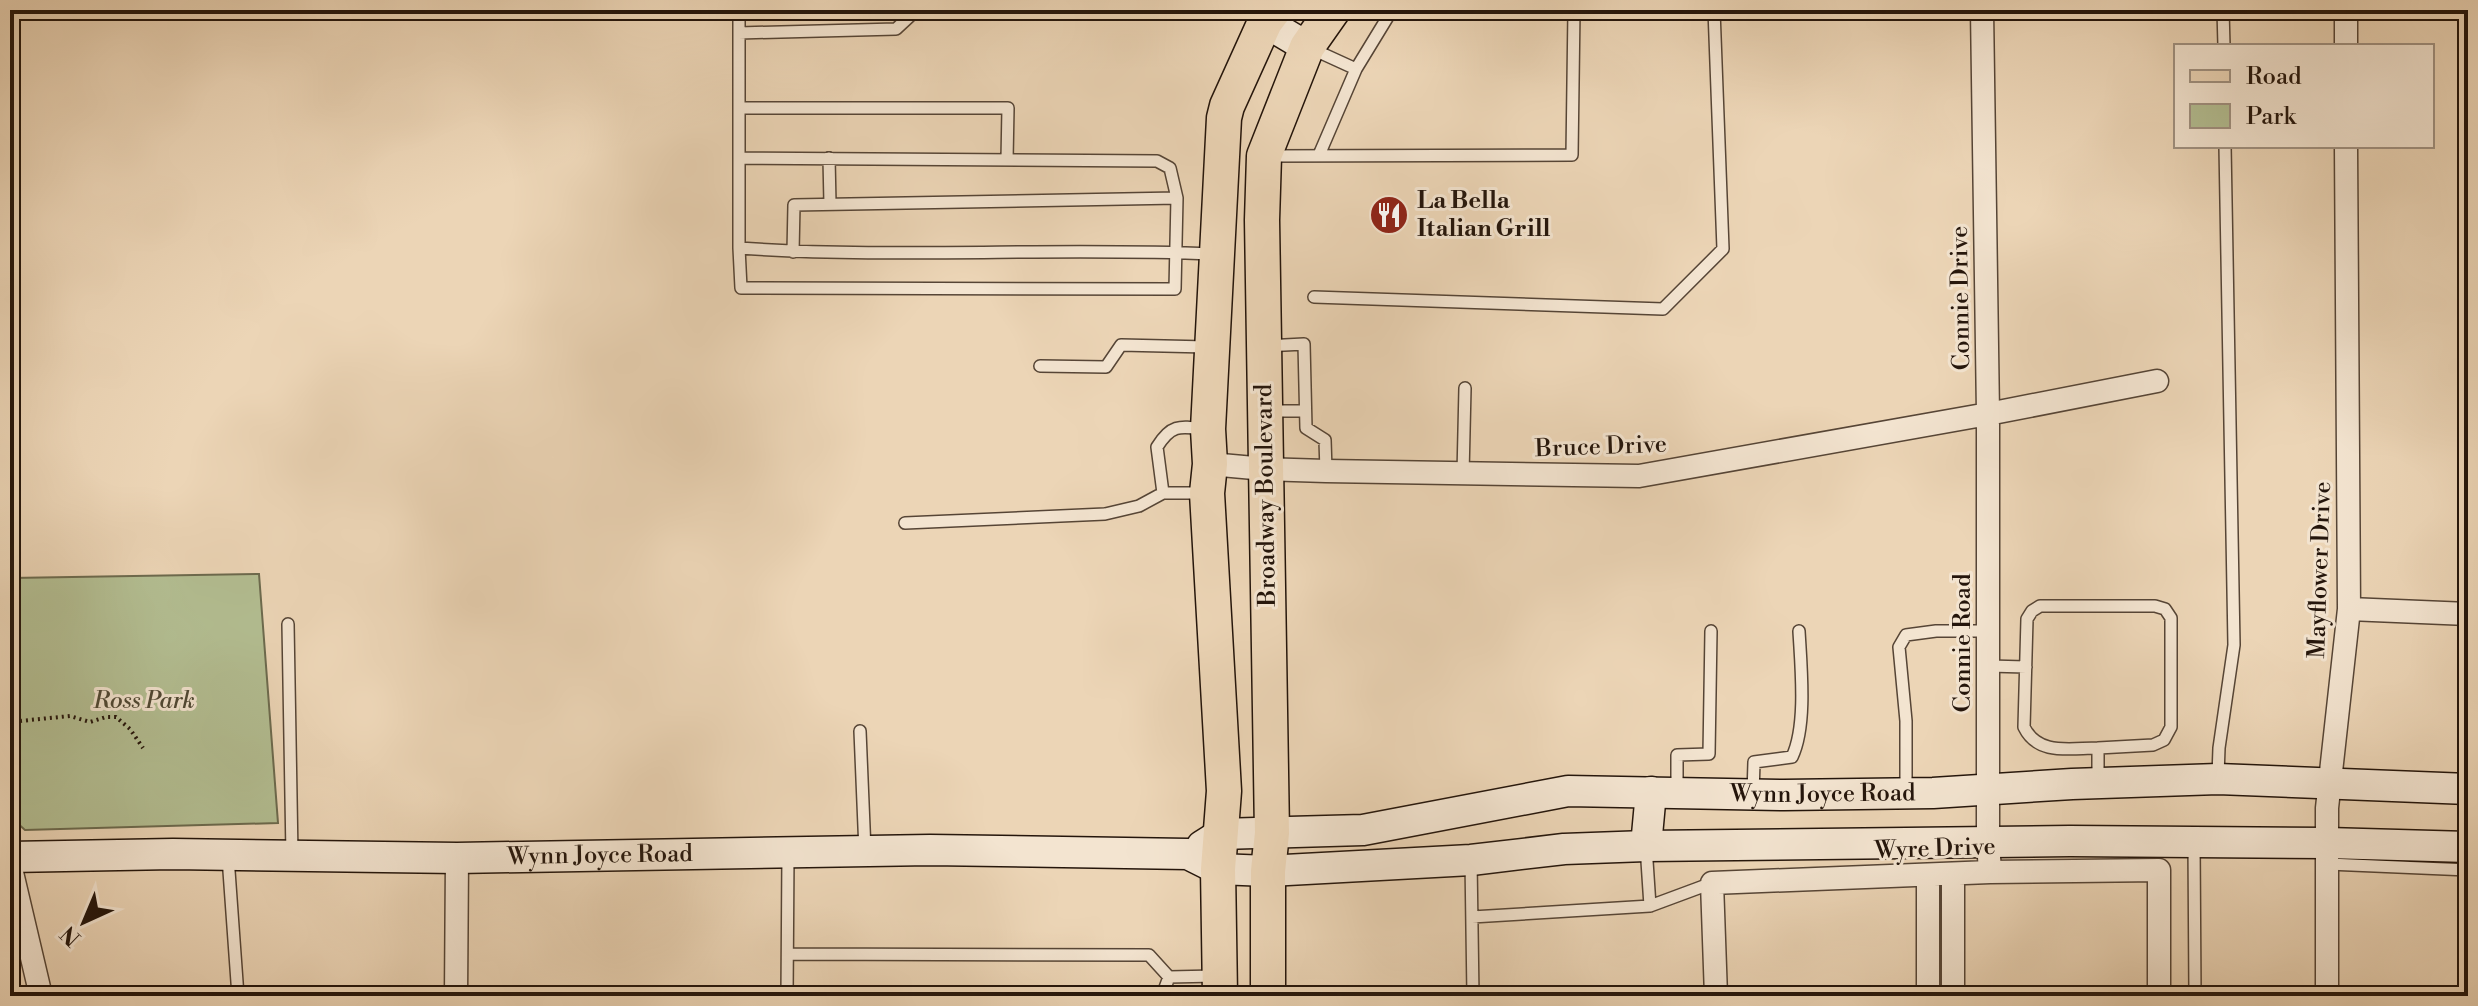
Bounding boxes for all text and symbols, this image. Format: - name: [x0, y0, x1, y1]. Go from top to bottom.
- legend: [2174, 44, 2434, 148]
- text: Road: [2246, 62, 2302, 92]
- text: Park: [2246, 102, 2297, 132]
- place label: La Bella Italian Grill: [1417, 186, 1551, 244]
- restaurant icon: La Bella Italian Grill: [1368, 194, 1410, 236]
- street label: Connie Drive: [1945, 225, 1977, 371]
- street label: Broadway Boulevard: [1249, 383, 1283, 608]
- street label: Bruce Drive: [1534, 430, 1667, 464]
- street label: Mayflower Drive: [2302, 481, 2338, 659]
- street label: Connie Road: [1948, 573, 1978, 713]
- park label: Ross Park: [92, 686, 195, 716]
- street label: Wynn Joyce Road: [1729, 778, 1916, 810]
- street label: Wyre Drive: [1873, 832, 1996, 866]
- street label: Wynn Joyce Road: [506, 839, 693, 872]
- north arrow: [44, 882, 124, 962]
- text: N: [55, 919, 87, 951]

